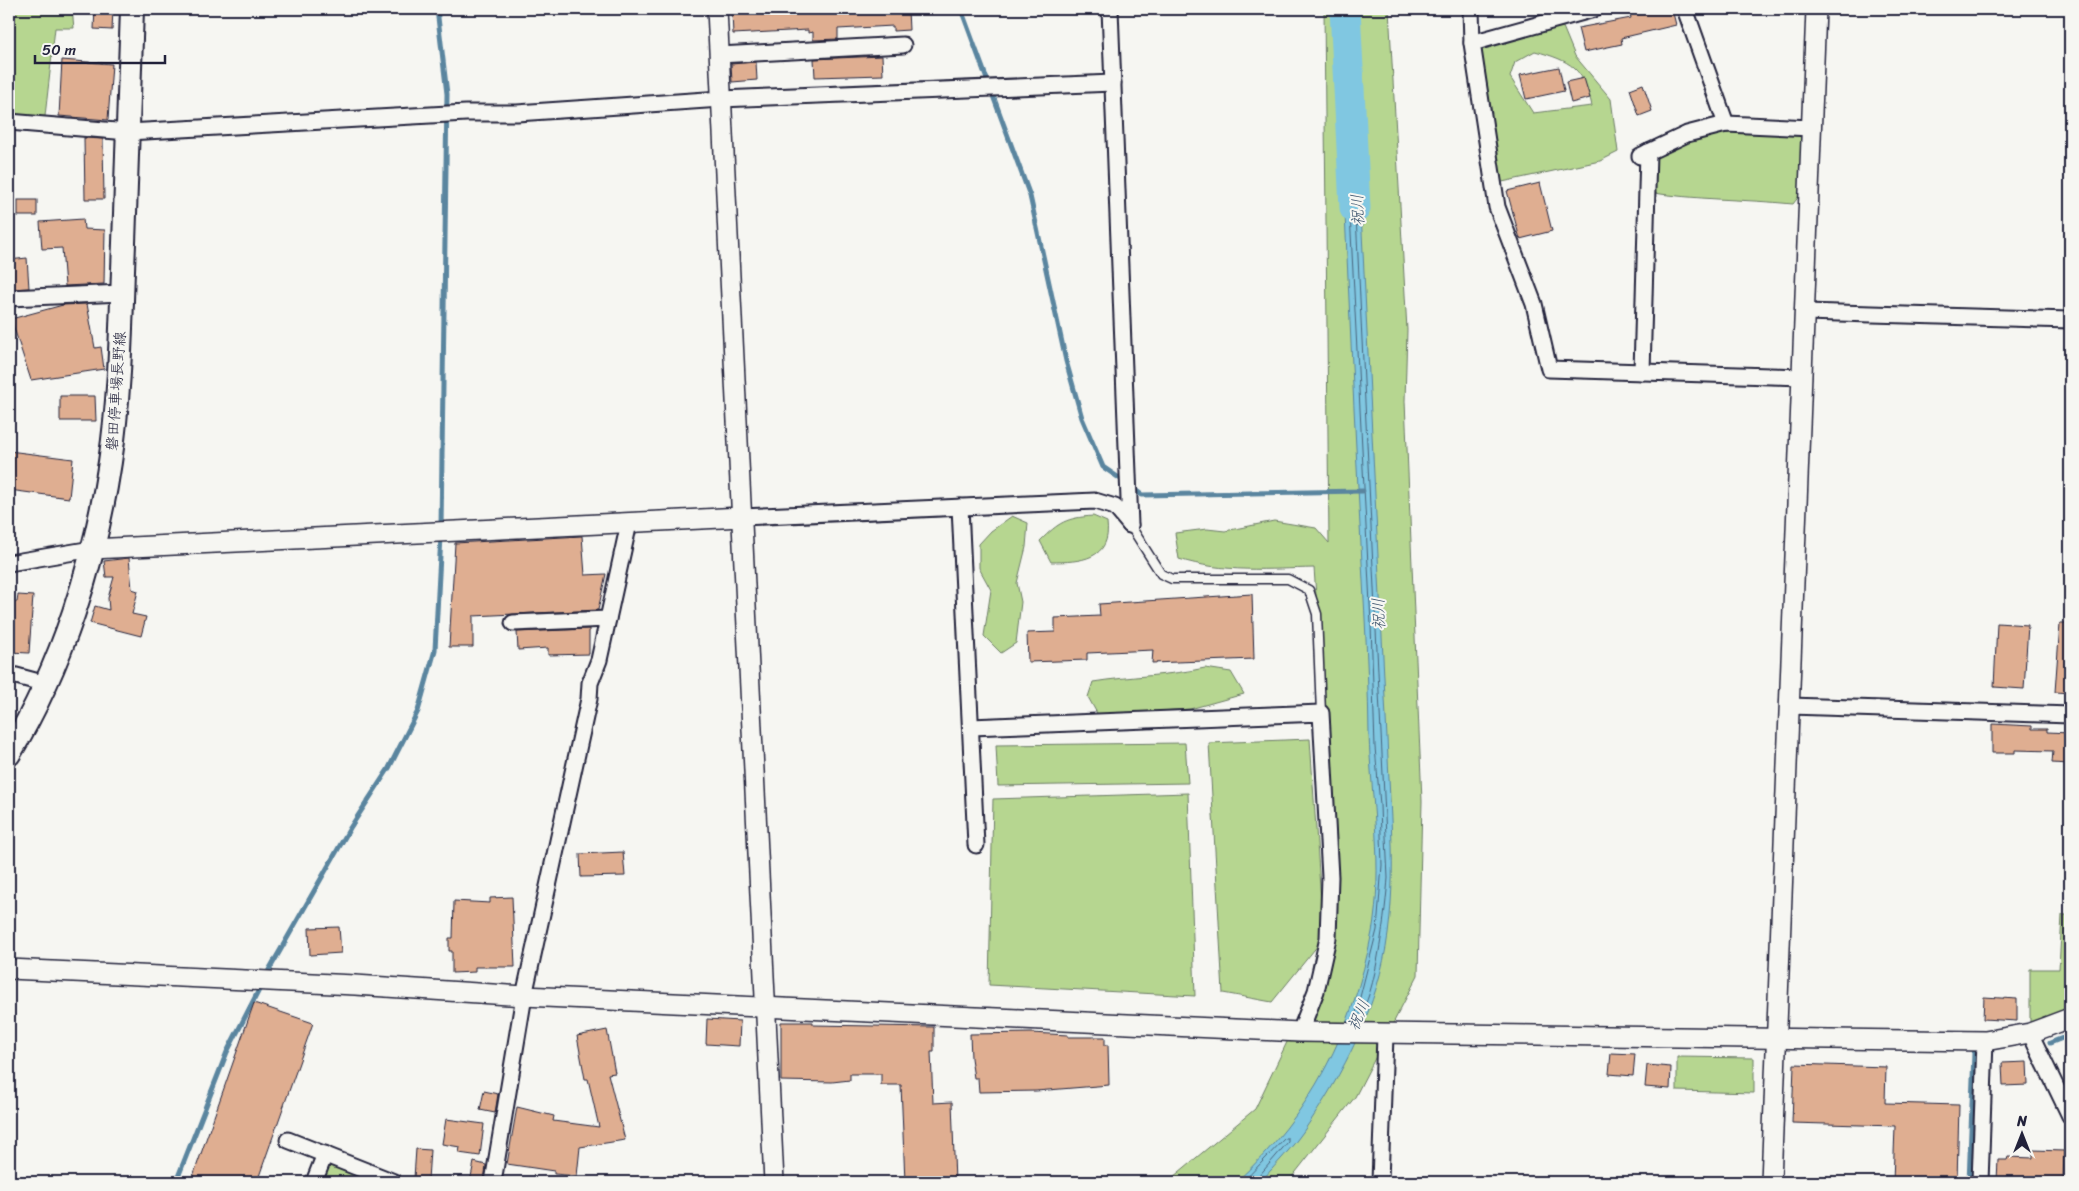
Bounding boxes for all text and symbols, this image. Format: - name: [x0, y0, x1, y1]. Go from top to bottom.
- scale bar: [35, 32, 165, 64]
- text: 50 m: [42, 37, 77, 63]
- water label: 祝川: [1342, 193, 1373, 227]
- street label: 磐田停車場長野線: [99, 330, 133, 452]
- water label: 祝川: [1363, 597, 1394, 630]
- water label: 祝川: [1339, 995, 1378, 1036]
- north arrow: [1996, 1108, 2046, 1158]
- text: N: [2016, 1109, 2027, 1134]

